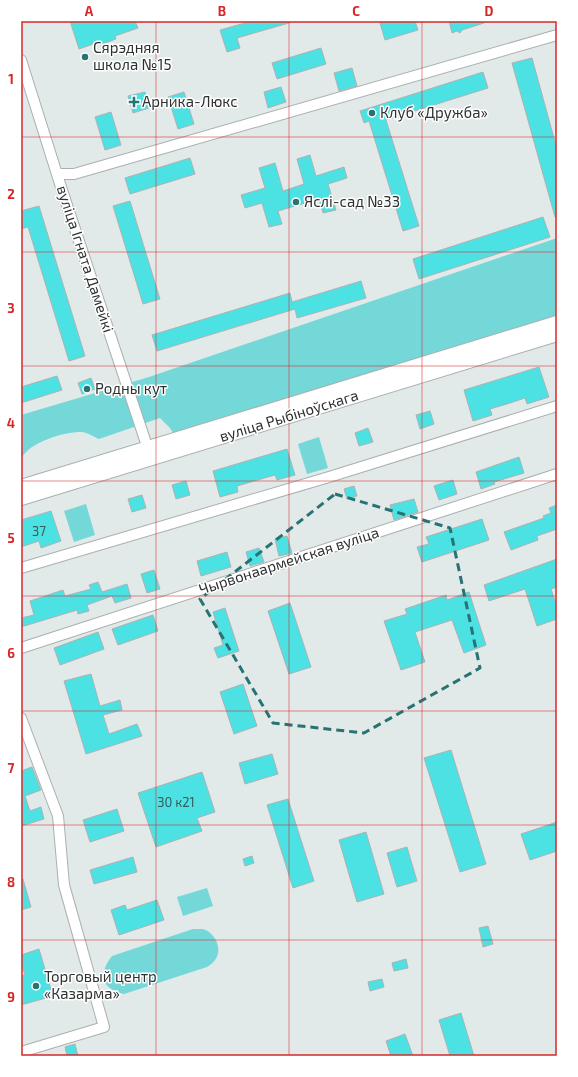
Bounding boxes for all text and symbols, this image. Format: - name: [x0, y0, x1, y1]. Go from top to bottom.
- text: A: [85, 3, 94, 19]
- text: B: [218, 3, 226, 19]
- text: C: [352, 3, 360, 19]
- text: D: [485, 3, 494, 19]
- place label: Сярэдняя школа №15: [93, 38, 172, 73]
- marker: Сярэдняя школа №15: [80, 52, 90, 62]
- text: 1: [8, 71, 14, 87]
- place label: Арника-Люкс: [142, 92, 238, 110]
- marker: Арника-Люкс: [129, 97, 139, 107]
- place label: Клуб «Дружба»: [380, 103, 488, 122]
- marker: Клуб «Дружба»: [367, 108, 377, 118]
- street label: вуліца Ігната Дамейкі: [53, 183, 118, 335]
- text: 2: [7, 186, 15, 202]
- place label: Яслі-сад №33: [304, 192, 400, 210]
- marker: Яслі-сад №33: [291, 197, 301, 207]
- text: 3: [7, 300, 15, 316]
- place label: Родны кут: [95, 379, 167, 398]
- marker: Родны кут: [82, 384, 92, 394]
- street label: вуліца Рыбіноўскага: [217, 385, 361, 446]
- text: 4: [7, 415, 15, 431]
- street label: Чырвонаармейская вуліца: [196, 522, 381, 599]
- house number: 37: [32, 523, 46, 539]
- text: 5: [7, 530, 15, 546]
- text: 6: [7, 645, 15, 661]
- text: 7: [8, 760, 15, 776]
- house number: 30 к21: [157, 794, 195, 810]
- text: 8: [7, 874, 15, 890]
- place label: Торговый центр «Казарма»: [44, 967, 157, 1002]
- marker: Торговый центр «Казарма»: [31, 981, 41, 991]
- text: 9: [7, 989, 15, 1005]

